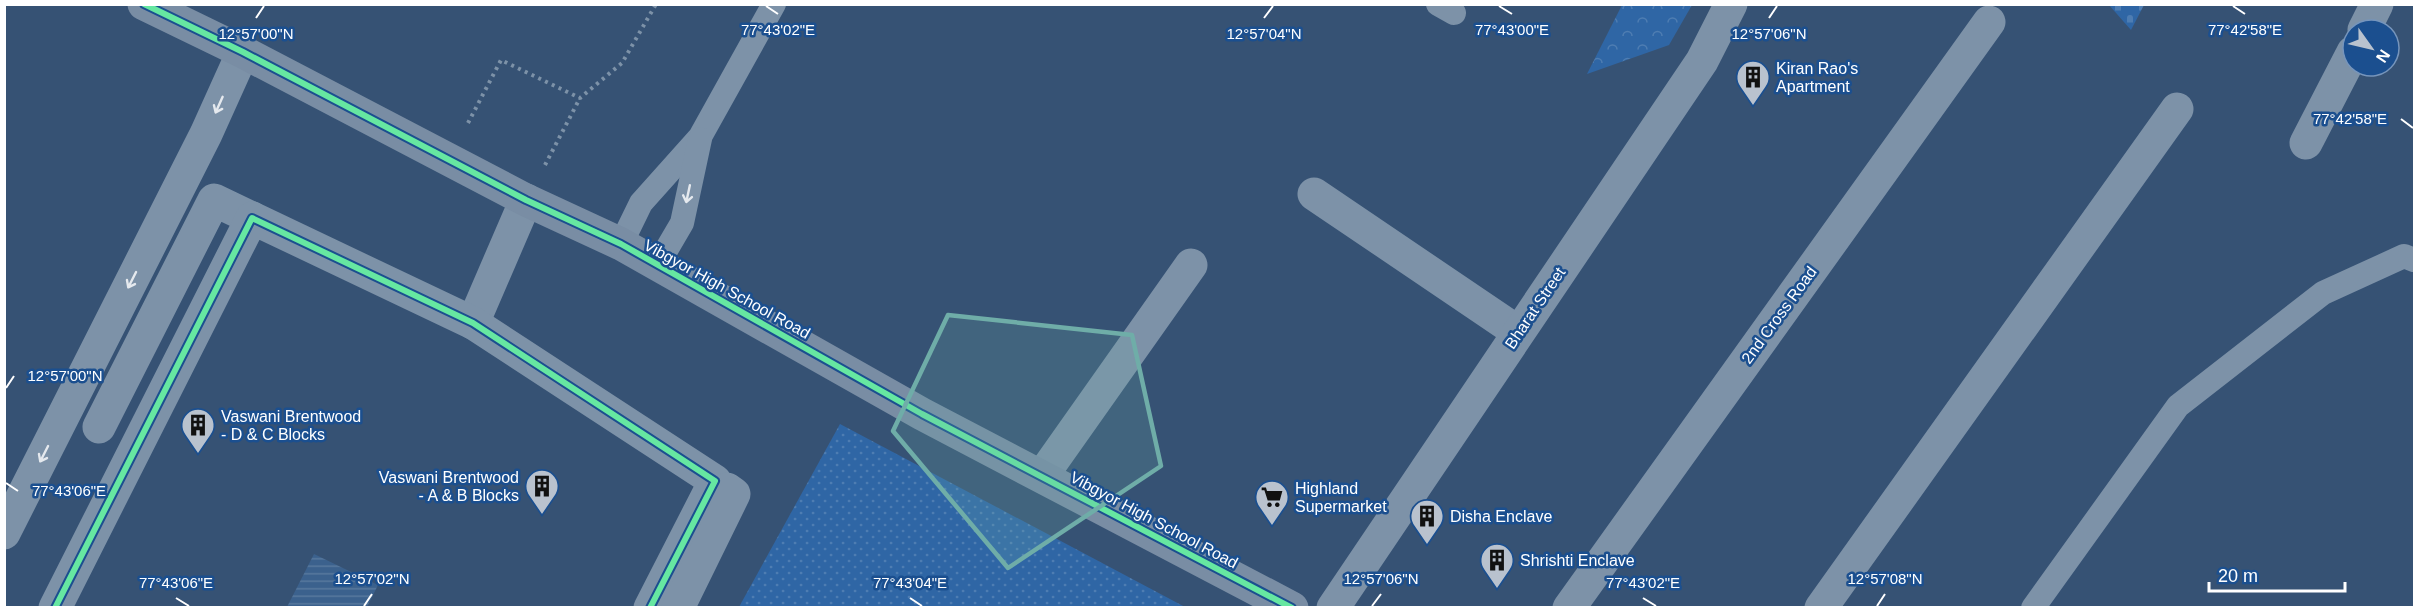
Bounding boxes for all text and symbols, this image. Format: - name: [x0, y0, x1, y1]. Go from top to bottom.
- north arrow: [2341, 18, 2401, 78]
- text: 77°43'02"E: [741, 21, 815, 38]
- text: 77°43'00"E: [1475, 21, 1549, 38]
- text: 77°42'58"E: [2208, 21, 2282, 38]
- text: 12°57'00"N: [218, 25, 294, 42]
- text: 12°57'04"N: [1226, 25, 1302, 42]
- text: 12°57'06"N: [1731, 25, 1807, 42]
- text: N: [2373, 47, 2393, 66]
- building icon: Kiran Rao's Apartment: [1735, 59, 1771, 106]
- place label: Kiran Rao's Apartment: [1776, 60, 1858, 95]
- one-way arrow: [213, 96, 224, 114]
- text: 77°42'58"E: [2313, 110, 2387, 127]
- one-way arrow: [682, 184, 693, 203]
- street label: Vibgyor High School Road: [641, 236, 813, 342]
- street label: 2nd Cross Road: [1738, 263, 1820, 367]
- street label: Bharat Street: [1502, 264, 1569, 352]
- one-way arrow: [126, 270, 137, 288]
- text: 12°57'00"N: [27, 367, 103, 384]
- building icon: Vaswani Brentwood - D & C Blocks: [180, 407, 216, 454]
- place label: Vaswani Brentwood - D & C Blocks: [221, 408, 361, 443]
- one-way arrow: [38, 445, 50, 463]
- building icon: Vaswani Brentwood - A & B Blocks: [524, 468, 560, 515]
- place label: Vaswani Brentwood - A & B Blocks: [379, 469, 519, 504]
- street label: Vibgyor High School Road: [1067, 469, 1241, 571]
- supermarket icon: Highland Supermarket: [1254, 479, 1290, 526]
- place label: Highland Supermarket: [1295, 480, 1387, 515]
- text: 77°43'06"E: [32, 482, 106, 499]
- building icon: Disha Enclave: [1409, 498, 1445, 545]
- place label: Disha Enclave: [1450, 508, 1552, 525]
- building icon: Shrishti Enclave: [1479, 542, 1515, 589]
- place label: Shrishti Enclave: [1520, 552, 1635, 569]
- scale bar: [2209, 555, 2346, 593]
- text: 20 m: [2218, 566, 2258, 586]
- text: 12°57'02"N: [334, 570, 410, 587]
- text: 12°57'06"N: [1343, 570, 1419, 587]
- text: 12°57'08"N: [1847, 570, 1923, 587]
- text: 77°43'06"E: [139, 574, 213, 591]
- text: 77°43'04"E: [873, 574, 947, 591]
- text: 77°43'02"E: [1606, 574, 1680, 591]

